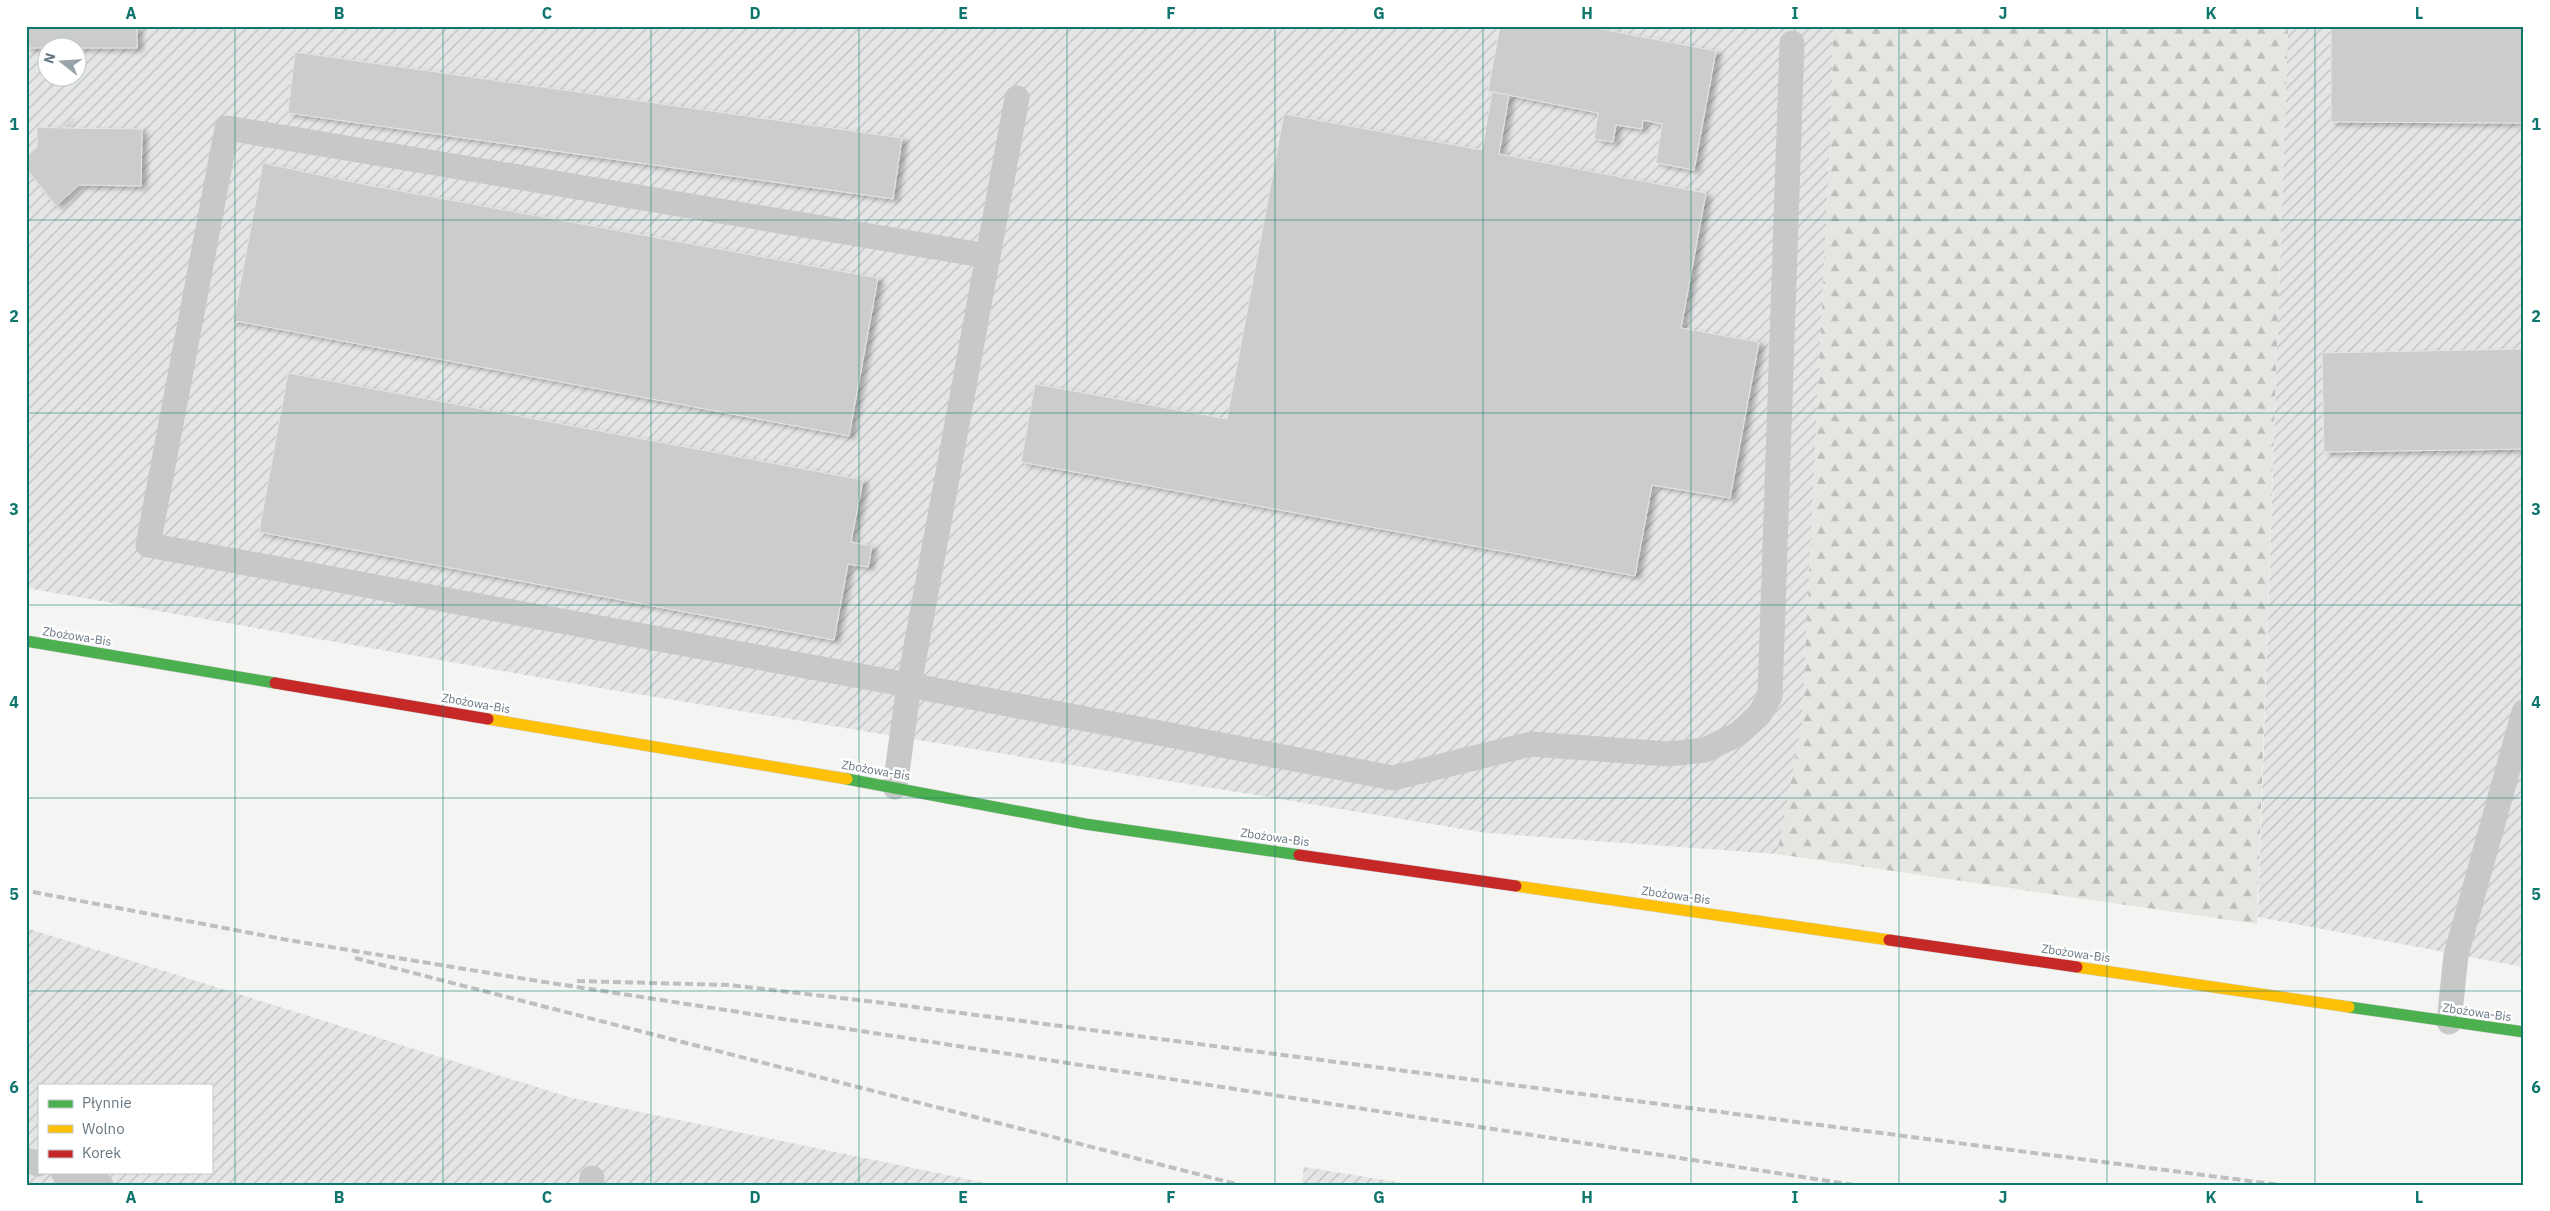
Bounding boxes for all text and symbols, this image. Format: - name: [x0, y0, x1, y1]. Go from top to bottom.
- text: A: [126, 3, 137, 23]
- text: B: [334, 3, 345, 23]
- text: C: [542, 3, 552, 23]
- text: D: [749, 3, 761, 23]
- text: E: [958, 3, 968, 23]
- text: F: [1166, 3, 1176, 23]
- text: G: [1373, 3, 1385, 23]
- text: H: [1581, 3, 1593, 23]
- text: I: [1792, 3, 1799, 23]
- text: J: [1999, 3, 2007, 23]
- text: K: [2205, 3, 2217, 23]
- text: L: [2415, 3, 2423, 23]
- north arrow: [38, 38, 88, 88]
- text: N: [39, 51, 60, 66]
- text: 1: [9, 114, 19, 134]
- text: 1: [2531, 114, 2541, 134]
- text: 2: [9, 306, 19, 326]
- text: 2: [2531, 306, 2541, 326]
- text: 3: [9, 499, 19, 519]
- text: 3: [2531, 499, 2541, 519]
- street label: Zbożowa-Bis: [41, 623, 113, 649]
- street label: Zbożowa-Bis: [440, 690, 512, 716]
- text: 4: [9, 692, 19, 712]
- text: 4: [2531, 692, 2541, 712]
- street label: Zbożowa-Bis: [840, 757, 912, 783]
- street label: Zbożowa-Bis: [1239, 825, 1311, 849]
- street label: Zbożowa-Bis: [1640, 883, 1712, 907]
- text: 5: [9, 884, 19, 904]
- text: 5: [2531, 884, 2541, 904]
- street label: Zbożowa-Bis: [2040, 941, 2112, 965]
- street label: Zbożowa-Bis: [2441, 1000, 2513, 1024]
- text: 6: [9, 1077, 19, 1097]
- text: 6: [2531, 1077, 2541, 1097]
- legend: [38, 1084, 212, 1174]
- text: Płynnie: [82, 1093, 132, 1112]
- text: Wolno: [82, 1119, 125, 1138]
- text: Korek: [82, 1143, 121, 1162]
- text: A: [126, 1187, 137, 1207]
- text: B: [334, 1187, 345, 1207]
- text: C: [542, 1187, 552, 1207]
- text: D: [749, 1187, 761, 1207]
- text: E: [958, 1187, 968, 1207]
- text: F: [1166, 1187, 1176, 1207]
- text: G: [1373, 1187, 1385, 1207]
- text: H: [1581, 1187, 1593, 1207]
- text: I: [1792, 1187, 1799, 1207]
- text: J: [1999, 1187, 2007, 1207]
- text: K: [2205, 1187, 2217, 1207]
- text: L: [2415, 1187, 2423, 1207]

